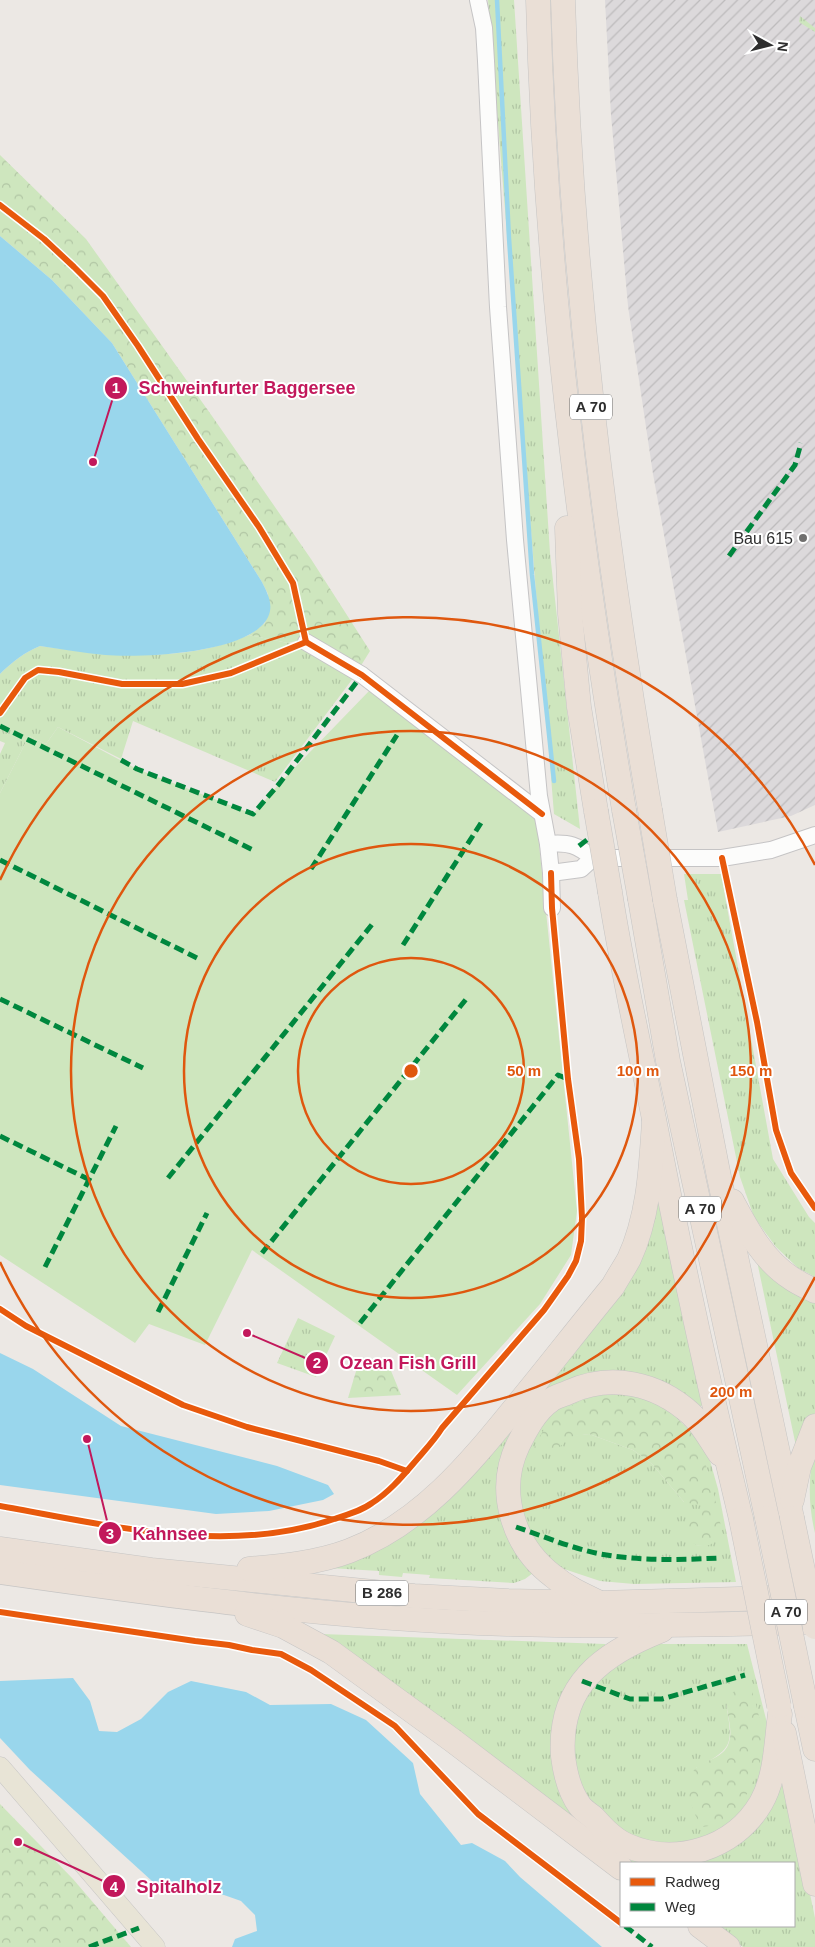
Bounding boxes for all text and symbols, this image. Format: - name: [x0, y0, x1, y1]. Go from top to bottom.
- north arrow: [745, 20, 795, 70]
- text: N: [774, 41, 791, 53]
- callout: Schweinfurter Baggersee: [104, 371, 366, 404]
- text: Schweinfurter Baggersee: [138, 378, 356, 398]
- text: 1: [112, 379, 120, 396]
- road number: A 70: [570, 394, 612, 420]
- place label: Bau 615: [733, 530, 793, 547]
- marker: Bau 615: [797, 532, 809, 544]
- centre of rings: [402, 1062, 420, 1080]
- text: 50 m: [507, 1062, 541, 1079]
- text: 100 m: [617, 1062, 659, 1079]
- text: 150 m: [730, 1062, 772, 1079]
- road number: A 70: [679, 1196, 721, 1222]
- callout: Ozean Fish Grill: [304, 1346, 486, 1379]
- text: Ozean Fish Grill: [339, 1353, 477, 1373]
- text: 2: [313, 1354, 321, 1371]
- text: 200 m: [710, 1383, 752, 1400]
- callout: Kahnsee: [97, 1517, 217, 1550]
- text: Kahnsee: [132, 1524, 208, 1544]
- text: 3: [106, 1525, 114, 1542]
- road number: B 286: [356, 1580, 408, 1606]
- road number: A 70: [765, 1600, 807, 1624]
- legend: [620, 1862, 795, 1927]
- callout: Spitalholz: [102, 1870, 232, 1903]
- text: Radweg: [665, 1873, 720, 1890]
- text: Spitalholz: [137, 1877, 222, 1897]
- text: 4: [110, 1878, 119, 1895]
- text: Weg: [665, 1898, 696, 1915]

